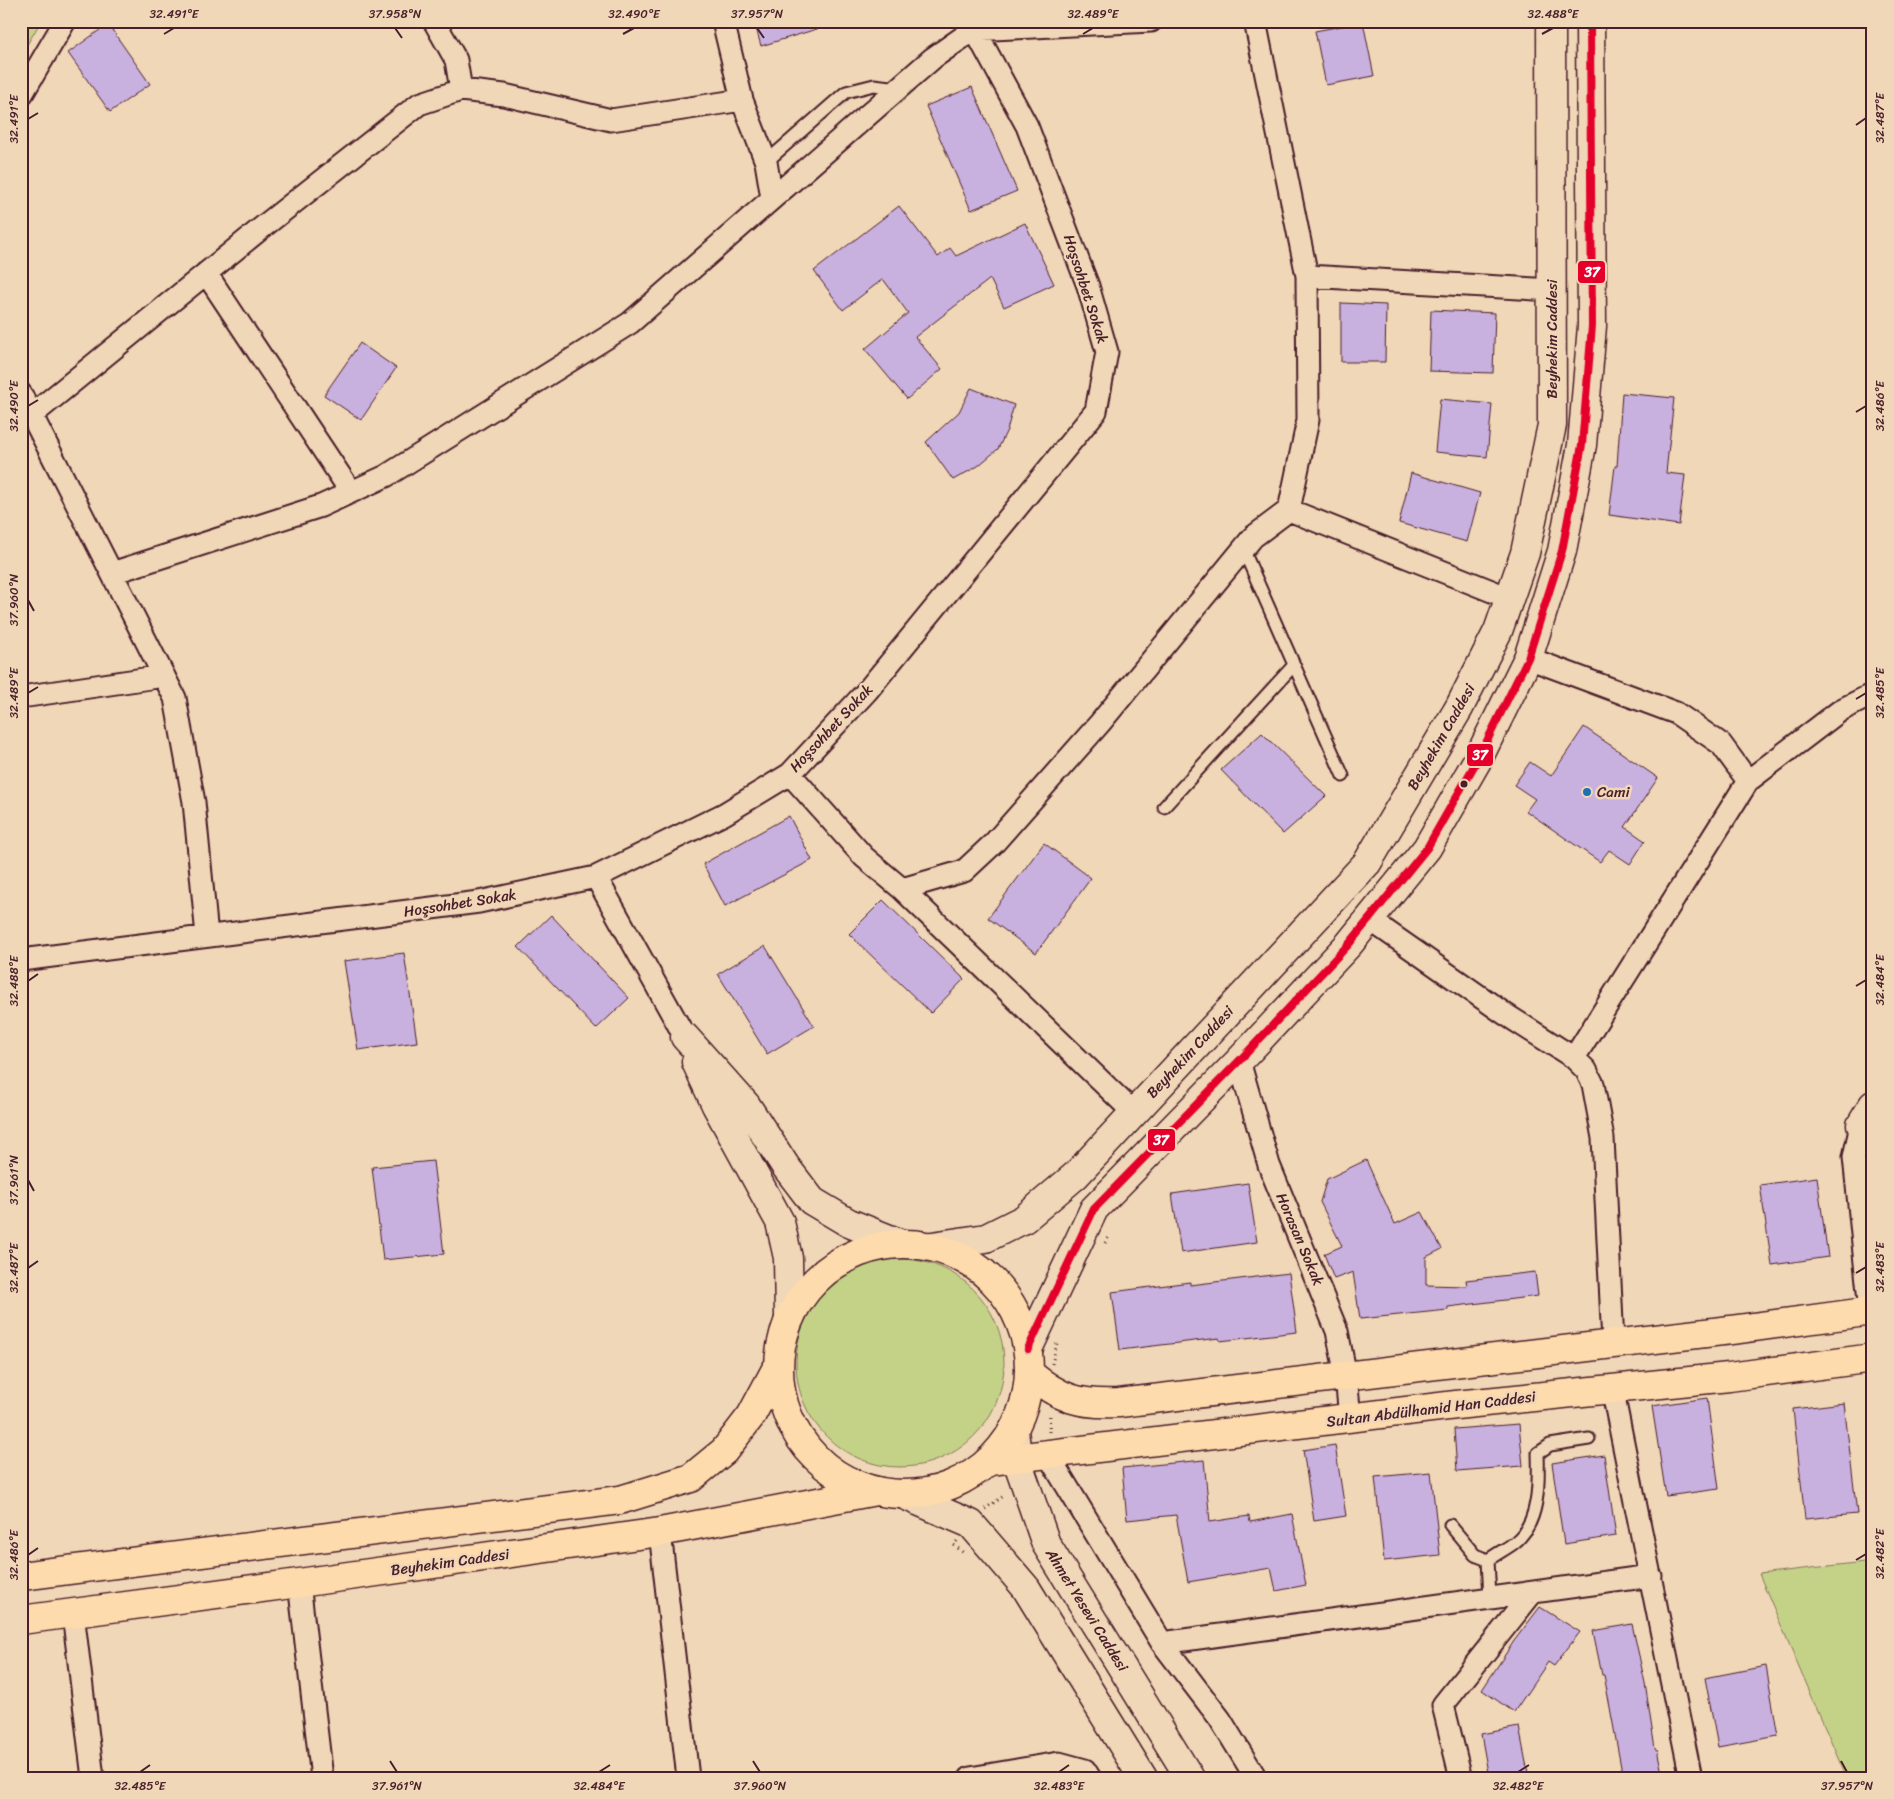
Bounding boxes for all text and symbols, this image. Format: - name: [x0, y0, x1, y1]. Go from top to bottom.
- text: 32.491°E: [150, 3, 200, 25]
- text: 37.958°N: [369, 3, 422, 25]
- text: 32.490°E: [608, 3, 661, 25]
- text: 37.957°N: [731, 3, 784, 25]
- text: 32.489°E: [1067, 3, 1120, 25]
- text: 32.488°E: [1528, 3, 1580, 25]
- text: 32.487°E: [1869, 91, 1891, 143]
- text: 32.491°E: [3, 93, 25, 143]
- street label: Hoşsohbet Sokak: [1056, 231, 1116, 347]
- line badge: 37: [1577, 260, 1606, 284]
- text: 37: [1583, 260, 1601, 285]
- street label: Beyhekim Caddesi: [1539, 278, 1565, 399]
- text: 32.490°E: [3, 379, 25, 432]
- text: 32.486°E: [1869, 379, 1891, 431]
- text: 37.960°N: [3, 573, 25, 626]
- text: 32.489°E: [3, 666, 25, 719]
- text: 32.485°E: [1869, 666, 1891, 719]
- street label: Hoşsohbet Sokak: [783, 678, 879, 778]
- street label: Beyhekim Caddesi: [1400, 678, 1483, 795]
- line badge: 37: [1466, 743, 1494, 767]
- text: 37: [1471, 743, 1489, 768]
- unlabelled marker: [1459, 779, 1469, 789]
- place label: Cami: [1597, 779, 1630, 805]
- marker: Cami: [1581, 786, 1593, 798]
- street label: Hoşsohbet Sokak: [402, 881, 518, 925]
- text: 32.484°E: [1869, 953, 1891, 1006]
- text: 32.488°E: [3, 954, 25, 1006]
- street label: Beyhekim Caddesi: [1140, 999, 1241, 1105]
- line badge: 37: [1147, 1128, 1176, 1152]
- text: 37: [1152, 1128, 1170, 1153]
- text: 37.961°N: [3, 1154, 25, 1205]
- street label: Horasan Sokak: [1269, 1188, 1331, 1290]
- text: 32.487°E: [3, 1241, 25, 1293]
- text: 32.483°E: [1869, 1241, 1891, 1292]
- street label: Sultan Abdülhamid Han Caddesi: [1325, 1383, 1538, 1435]
- text: 32.482°E: [1869, 1527, 1891, 1579]
- text: 32.486°E: [3, 1528, 25, 1580]
- street label: Beyhekim Caddesi: [389, 1541, 512, 1583]
- street label: Ahmet Yesevi Caddesi: [1038, 1542, 1136, 1678]
- text: 32.485°E: [114, 1775, 167, 1797]
- text: 37.961°N: [372, 1775, 423, 1797]
- text: 32.484°E: [573, 1775, 626, 1797]
- text: 37.960°N: [734, 1775, 787, 1797]
- text: 32.483°E: [1034, 1775, 1085, 1797]
- text: 32.482°E: [1493, 1775, 1545, 1797]
- text: 37.957°N: [1821, 1775, 1874, 1797]

